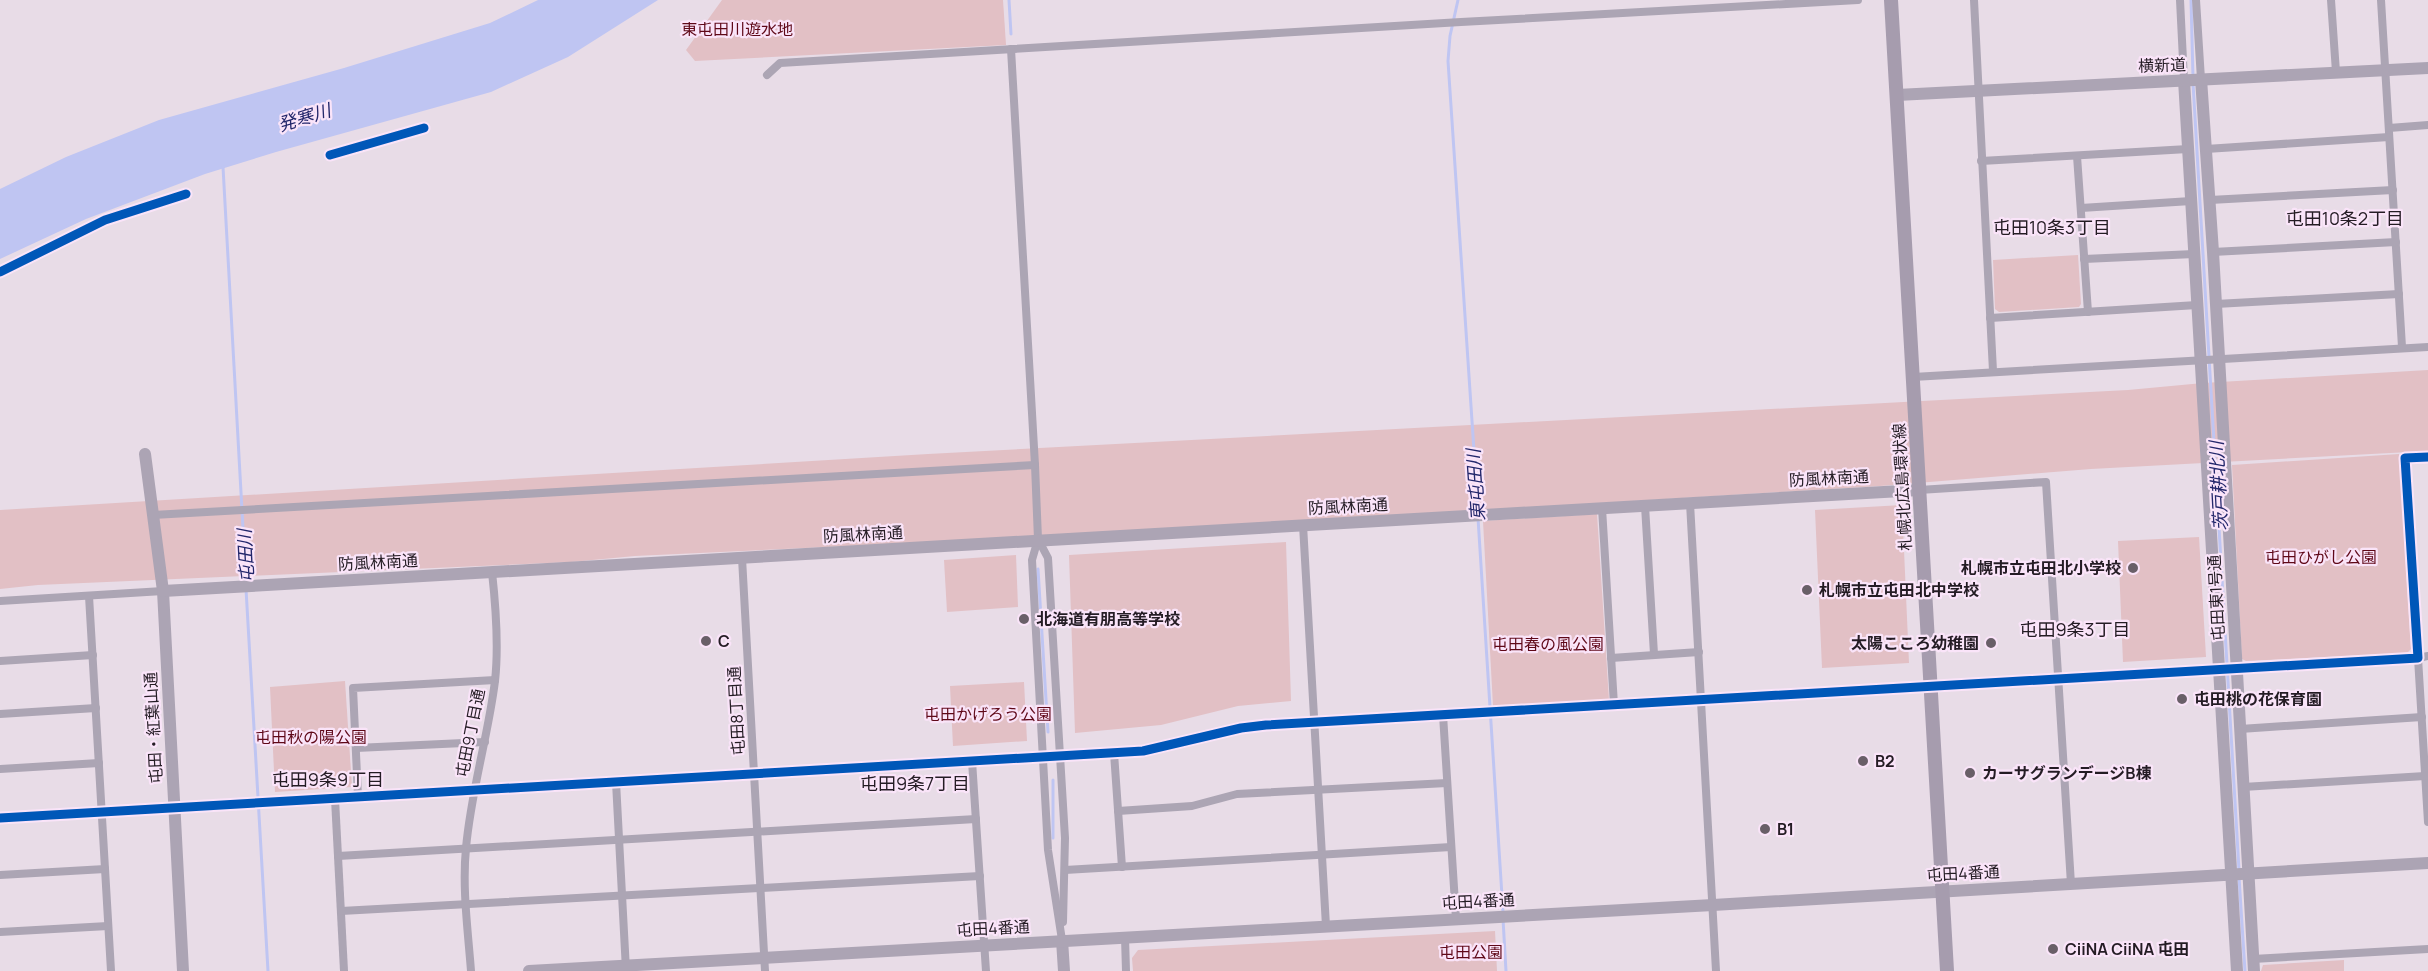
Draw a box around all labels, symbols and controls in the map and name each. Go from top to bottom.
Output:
park label: 東屯田川遊水地 [681,18,793,40]
street label: 横新道 [2138,53,2186,77]
water label: 発寒川 [275,97,335,136]
district label: 屯田10条2丁目 [2286,206,2404,230]
district label: 屯田10条3丁目 [1993,215,2111,239]
street label: 札幌北広島環状線 [1888,423,1916,551]
water label: 茨戸耕北川 [2204,438,2232,532]
water label: 東屯田川 [1460,446,1489,522]
street label: 防風林南通 [1788,465,1870,491]
street label: 防風林南通 [1307,493,1389,519]
street label: 防風林南通 [822,521,904,547]
water label: 屯田川 [231,526,258,584]
park label: 屯田ひがし公園 [2265,546,2377,568]
street label: 防風林南通 [337,549,419,575]
street label: 屯田東1号通 [2203,554,2229,642]
place label: 札幌市立屯田北小学校 [1961,557,2121,579]
marker: 札幌市立屯田北小学校 [2126,561,2140,575]
place label: 札幌市立屯田北中学校 [1819,579,1979,601]
marker: 札幌市立屯田北中学校 [1800,583,1814,597]
place label: 北海道有朋高等学校 [1036,608,1180,630]
marker: 北海道有朋高等学校 [1017,612,1031,626]
district label: 屯田9条3丁目 [2019,617,2131,641]
place label: C [718,630,730,652]
place label: 太陽こころ幼稚園 [1851,632,1979,654]
park label: 屯田春の風公園 [1492,633,1604,655]
marker: C [699,634,713,648]
marker: 太陽こころ幼稚園 [1984,636,1998,650]
street label: 屯田8丁目通 [723,666,749,756]
street label: 屯田・紅葉山通 [139,671,167,785]
street label: 屯田9丁目通 [451,687,489,779]
place label: 屯田桃の花保育園 [2194,688,2322,710]
marker: 屯田桃の花保育園 [2175,692,2189,706]
park label: 屯田かげろう公園 [924,703,1052,725]
park label: 屯田秋の陽公園 [255,726,367,748]
place label: B2 [1875,750,1895,772]
marker: B2 [1856,754,1870,768]
place label: カーサグランデージB棟 [1982,762,2151,784]
marker: カーサグランデージB棟 [1963,766,1977,780]
district label: 屯田9条9丁目 [272,767,384,791]
district label: 屯田9条7丁目 [860,771,970,795]
place label: B1 [1777,818,1794,840]
marker: B1 [1758,822,1772,836]
street label: 屯田4番通 [1926,860,2000,886]
street label: 屯田4番通 [1441,888,1515,914]
street label: 屯田4番通 [956,915,1030,941]
place label: CiiNA CiiNA 屯田 [2065,938,2189,960]
park label: 屯田公園 [1439,941,1503,963]
marker: CiiNA CiiNA 屯田 [2046,942,2060,956]

